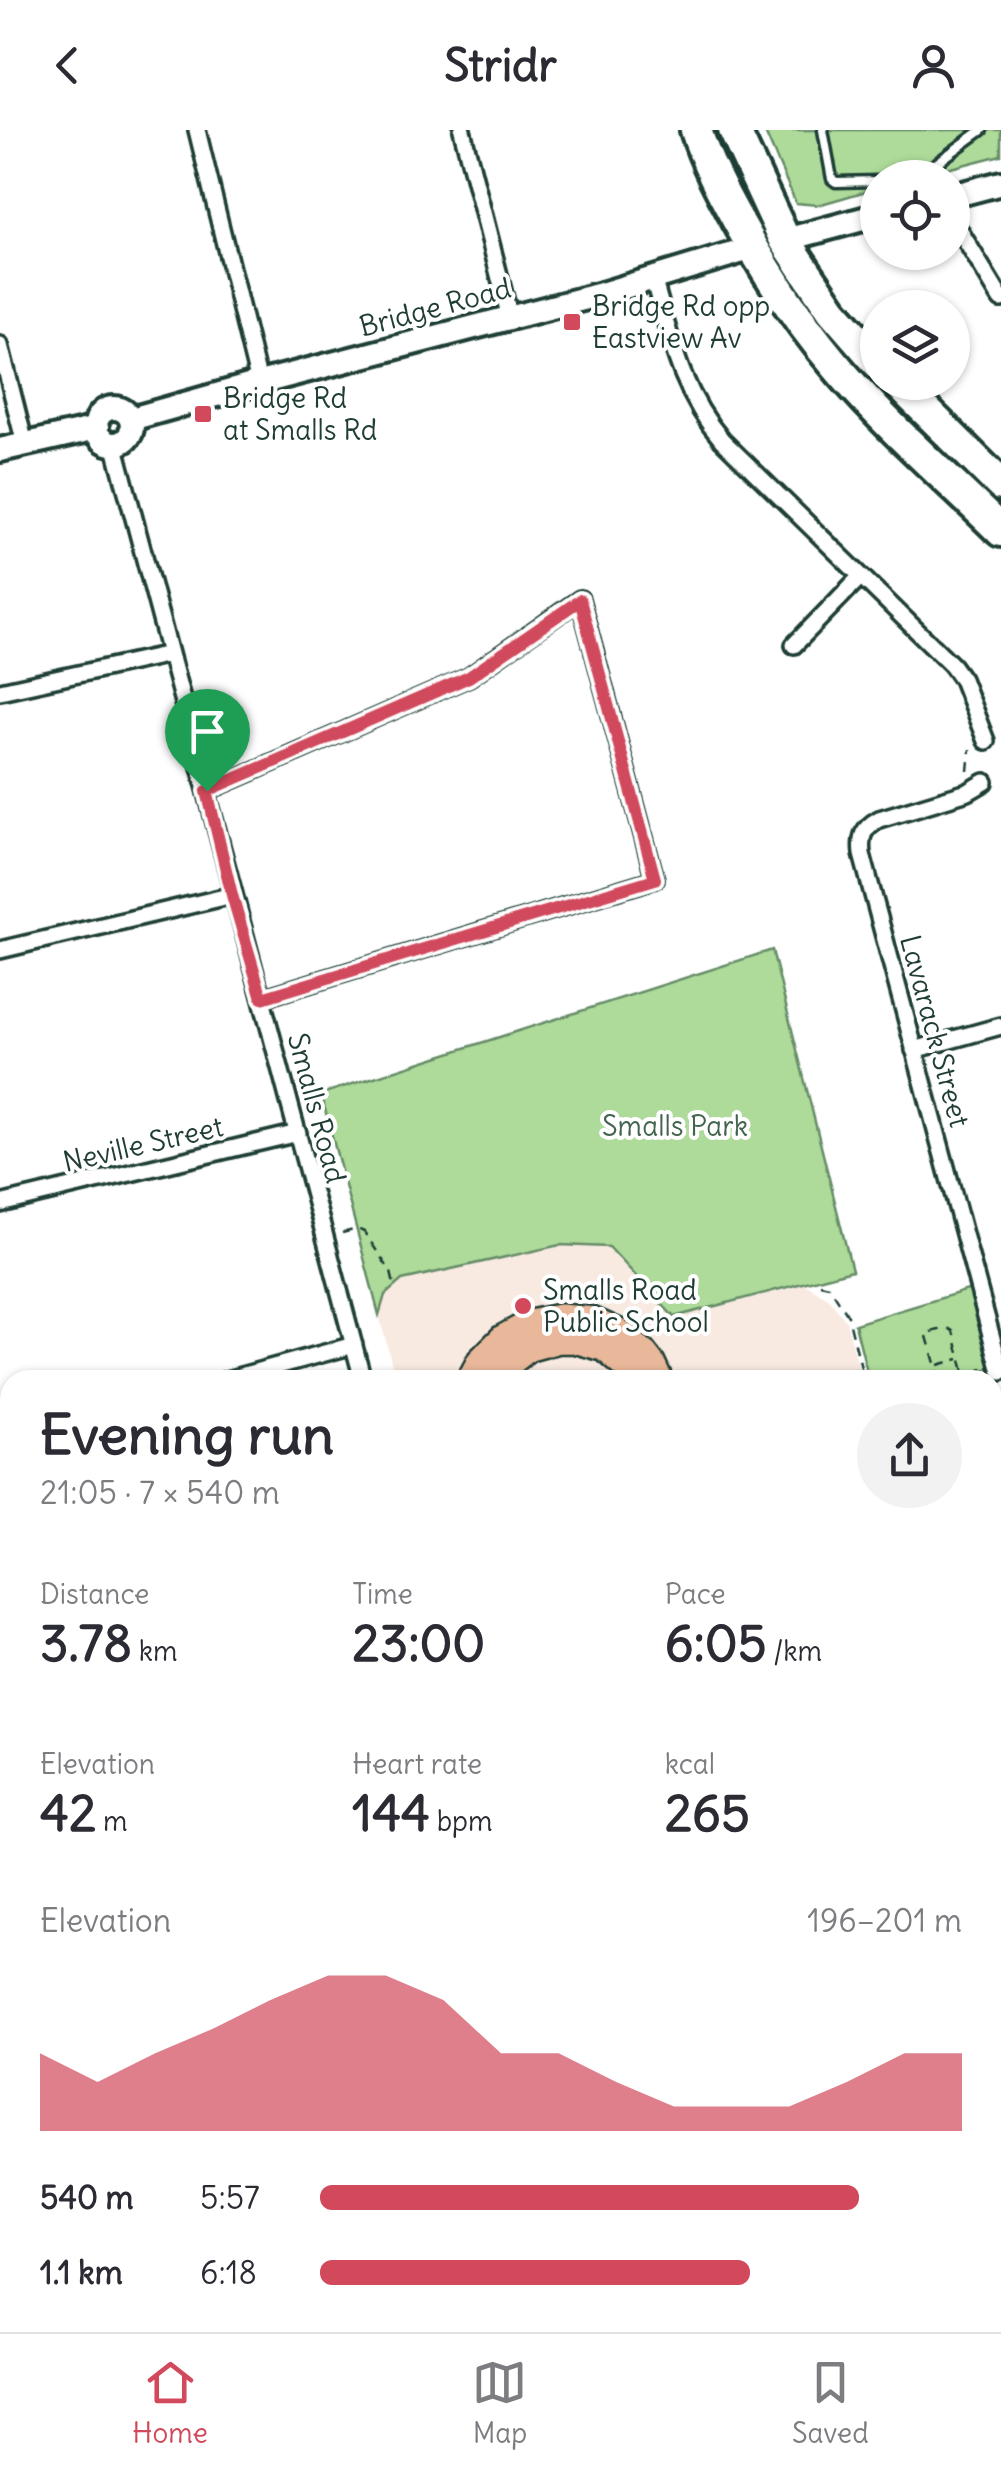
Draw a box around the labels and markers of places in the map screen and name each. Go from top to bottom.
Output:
place label: Bridge Rd opp Eastview Av [592,288,770,356]
marker: Bridge Rd opp Eastview Av [561,311,583,333]
place label: Bridge Rd at Smalls Rd [223,380,377,448]
marker: Bridge Rd at Smalls Rd [192,403,214,425]
pin [165,689,250,792]
place label: Smalls Road Public School [543,1272,709,1340]
marker: Smalls Road Public School [512,1295,534,1317]

